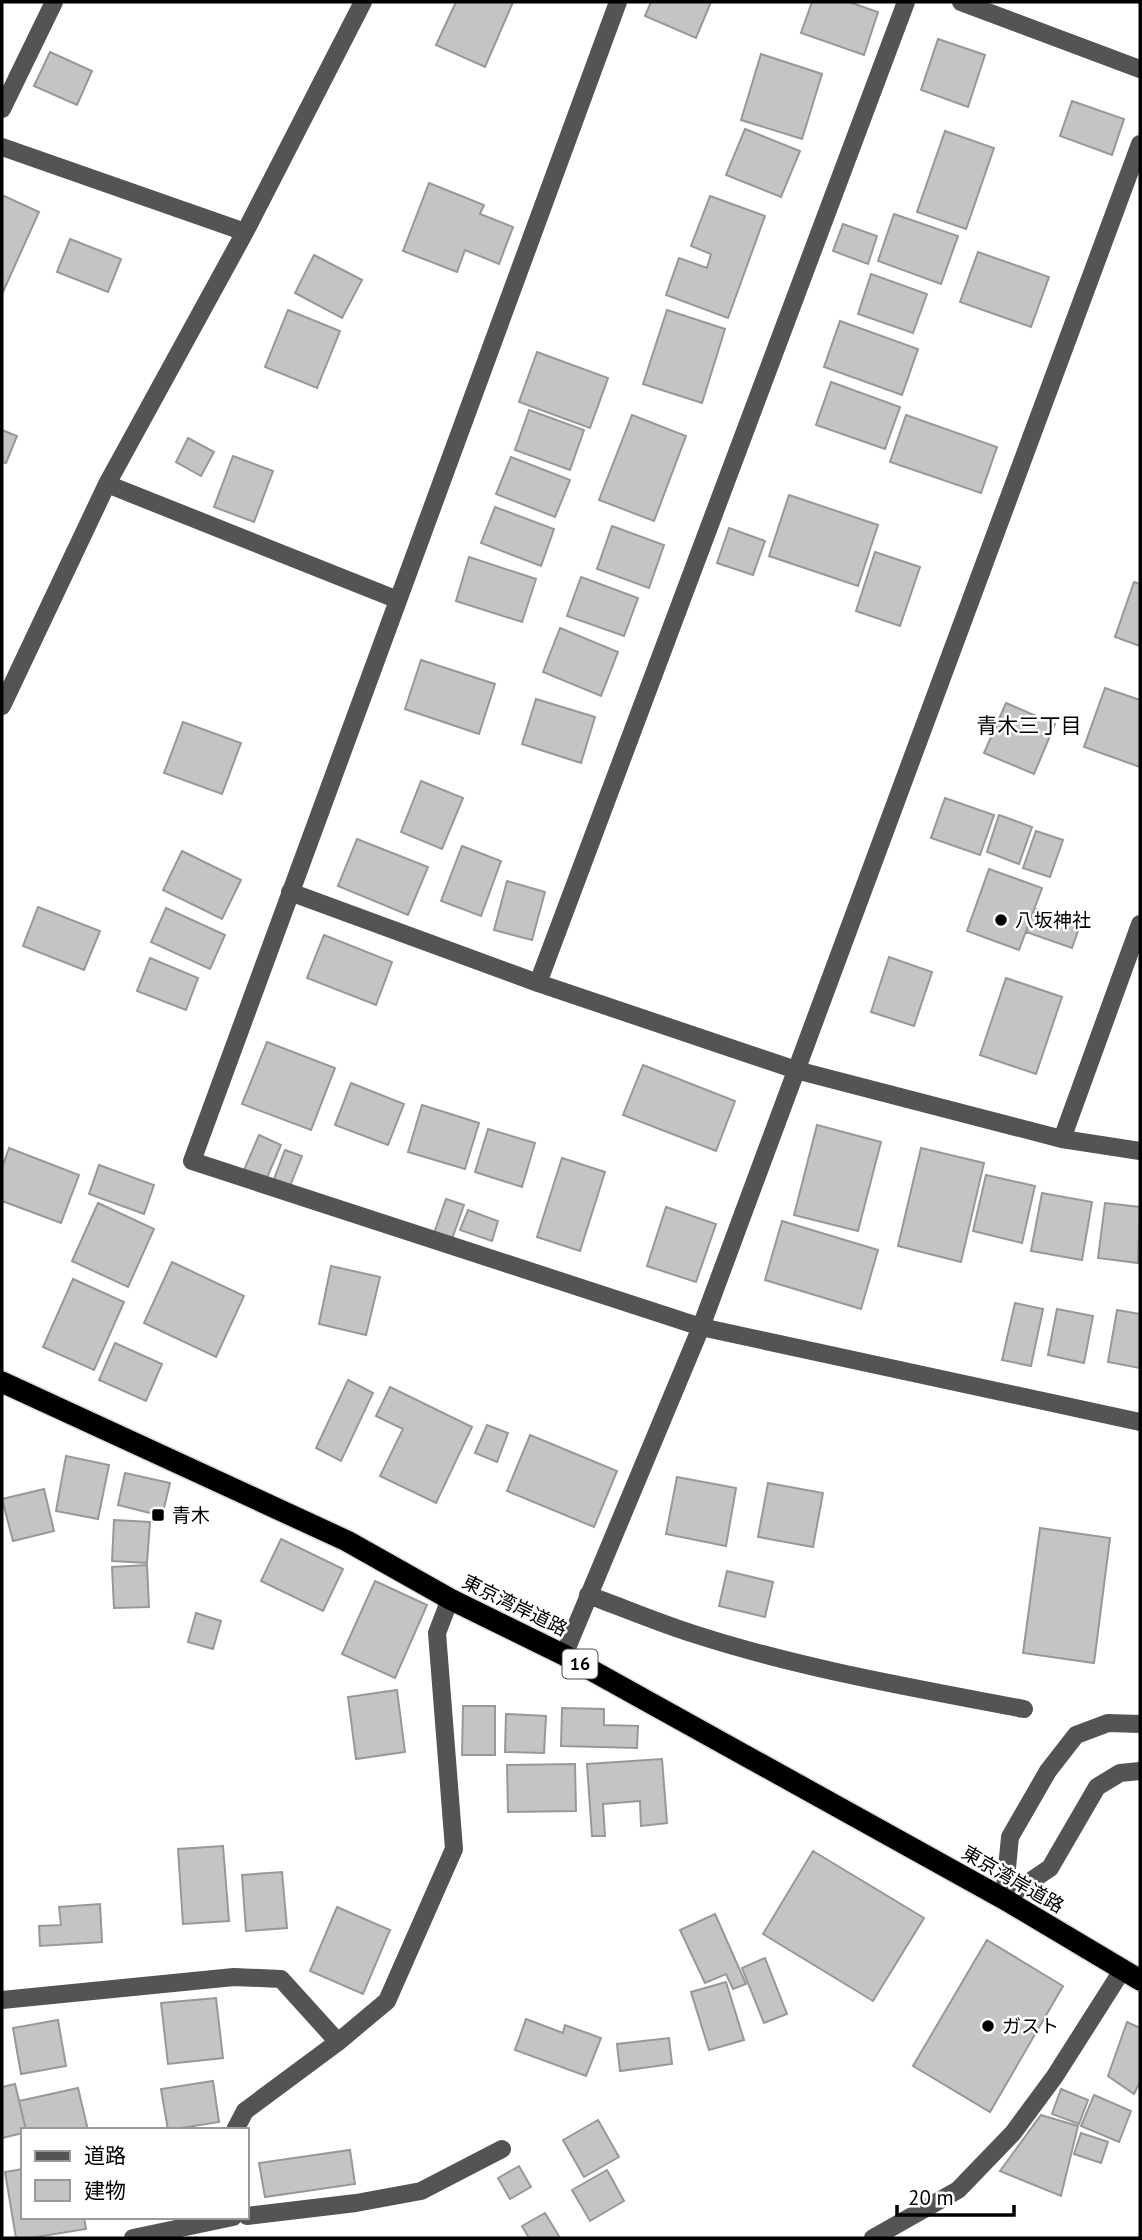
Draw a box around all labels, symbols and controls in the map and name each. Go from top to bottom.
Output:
district label: 青木三丁目 [977,712,1082,739]
place label: 八坂神社 [1015,908,1091,932]
marker: 八坂神社 [993,912,1009,928]
place label: 青木 [172,1503,210,1527]
marker: 青木 [150,1507,166,1523]
street label: 東京湾岸道路 [459,1569,571,1641]
road number: 16 [562,1650,598,1679]
street label: 東京湾岸道路 [958,1840,1068,1918]
place label: ガスト [1002,2014,1059,2038]
marker: ガスト [980,2018,996,2034]
legend [21,2128,248,2219]
text: 道路 [84,2142,126,2169]
scale bar [897,2174,1014,2218]
text: 建物 [84,2177,126,2204]
text: 20 m [908,2184,954,2211]

